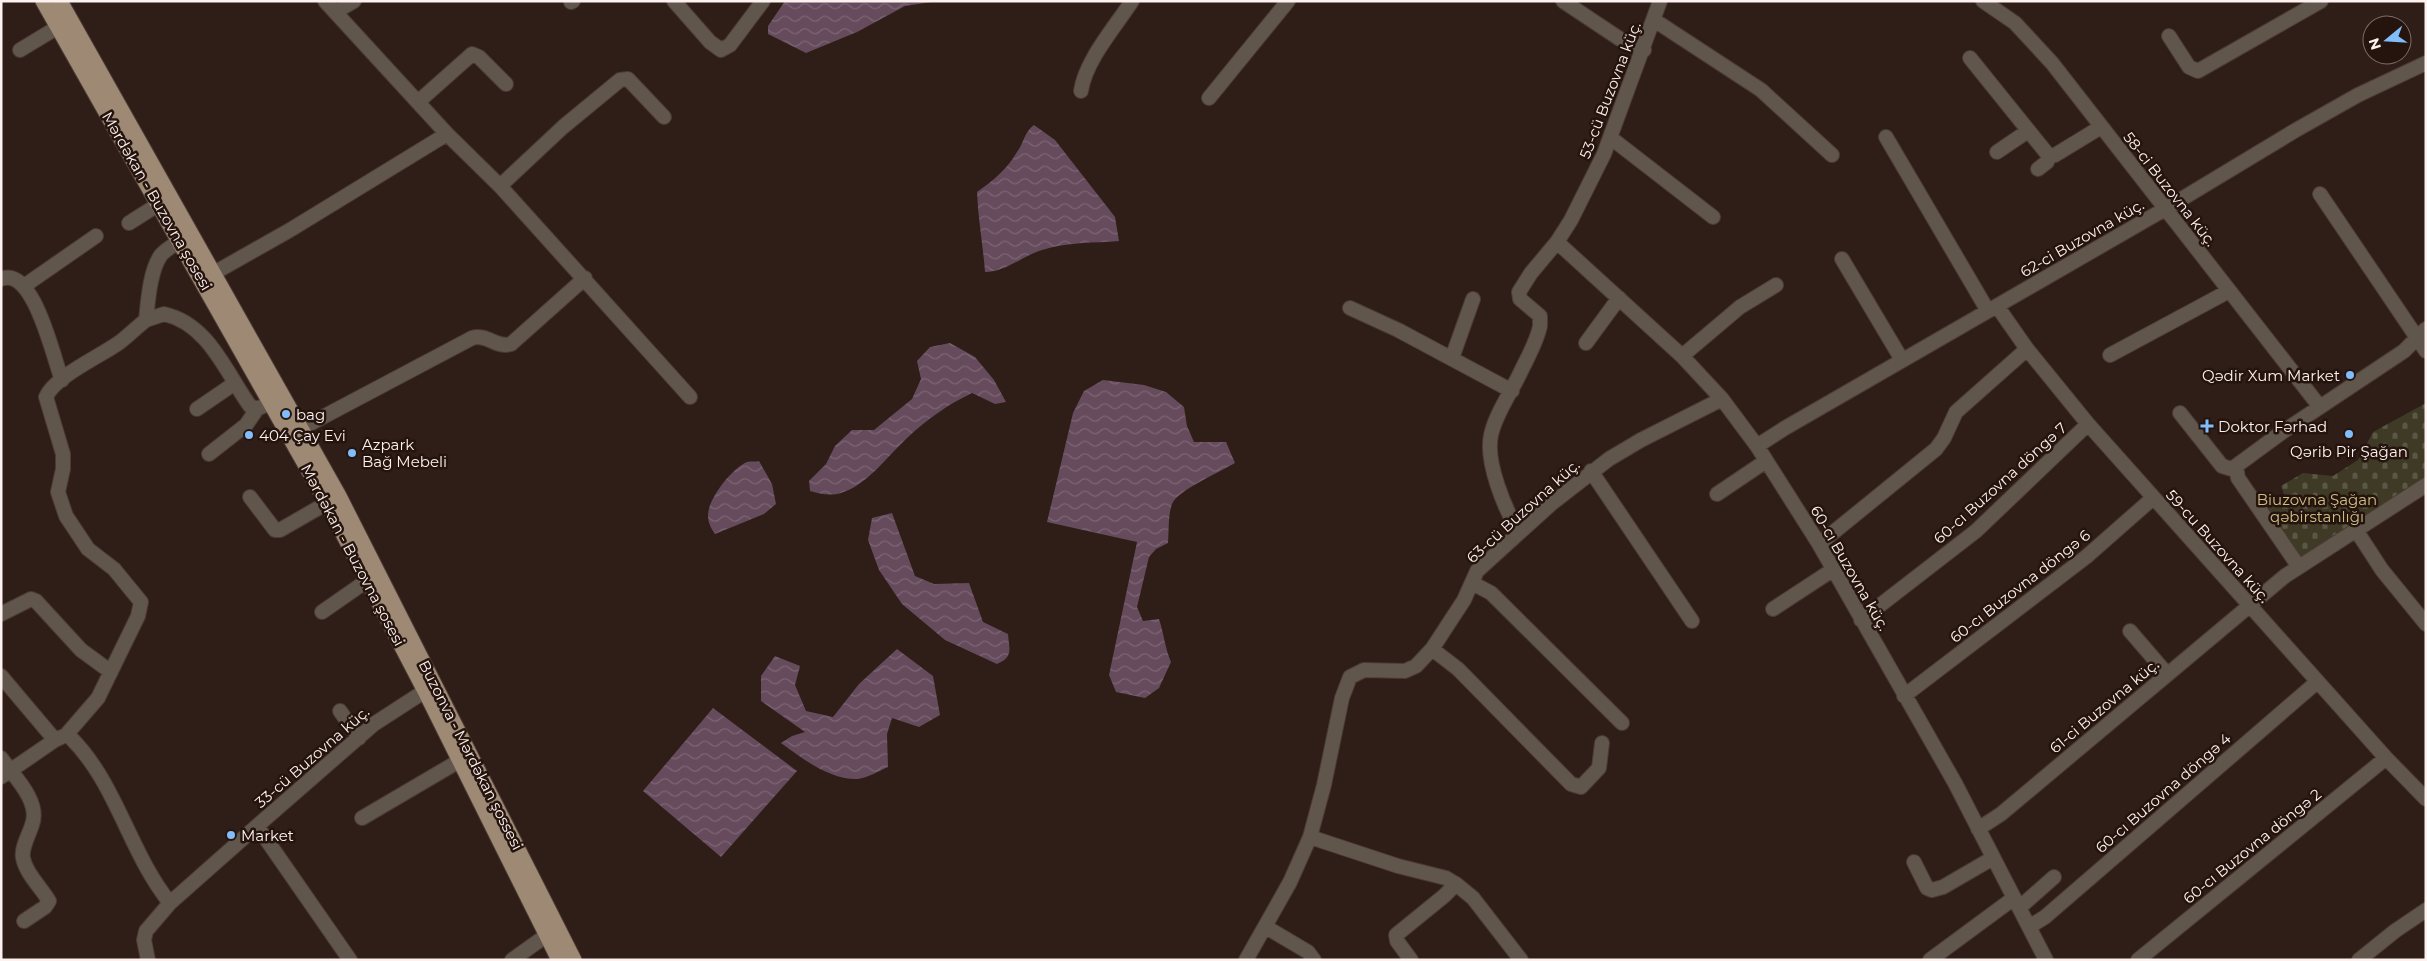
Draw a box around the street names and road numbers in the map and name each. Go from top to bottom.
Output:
street label: 53-cü Buzovna küç. [1575,19,1645,161]
street label: Mərdəkan - Buzovna şosesi [98,108,216,294]
street label: 58-ci Buzovna küç. [2119,128,2221,250]
street label: 62-ci Buzovna küç. [2017,195,2147,281]
street label: 60-cı Buzovna döngə 7 [1930,418,2071,548]
street label: 63-cü Buzovna küç. [1462,455,1584,567]
street label: Mərdəkan - Buzovna şosesi [297,461,409,649]
street label: 59-cu Buzovna küç. [2162,485,2274,607]
street label: 60-cı Buzovna küç. [1806,502,1894,634]
street label: 60-cı Buzovna döngə 6 [1946,525,2094,647]
street label: 61-ci Buzovna küç. [2046,655,2162,757]
street label: Buzonva - Mərdəkan şossesi [415,657,527,853]
street label: 33-cü Buzovna küç. [251,702,373,812]
street label: 60-cı Buzovna döngə 4 [2091,729,2235,857]
street label: 60-cı Buzovna döngə 2 [2179,784,2325,908]

